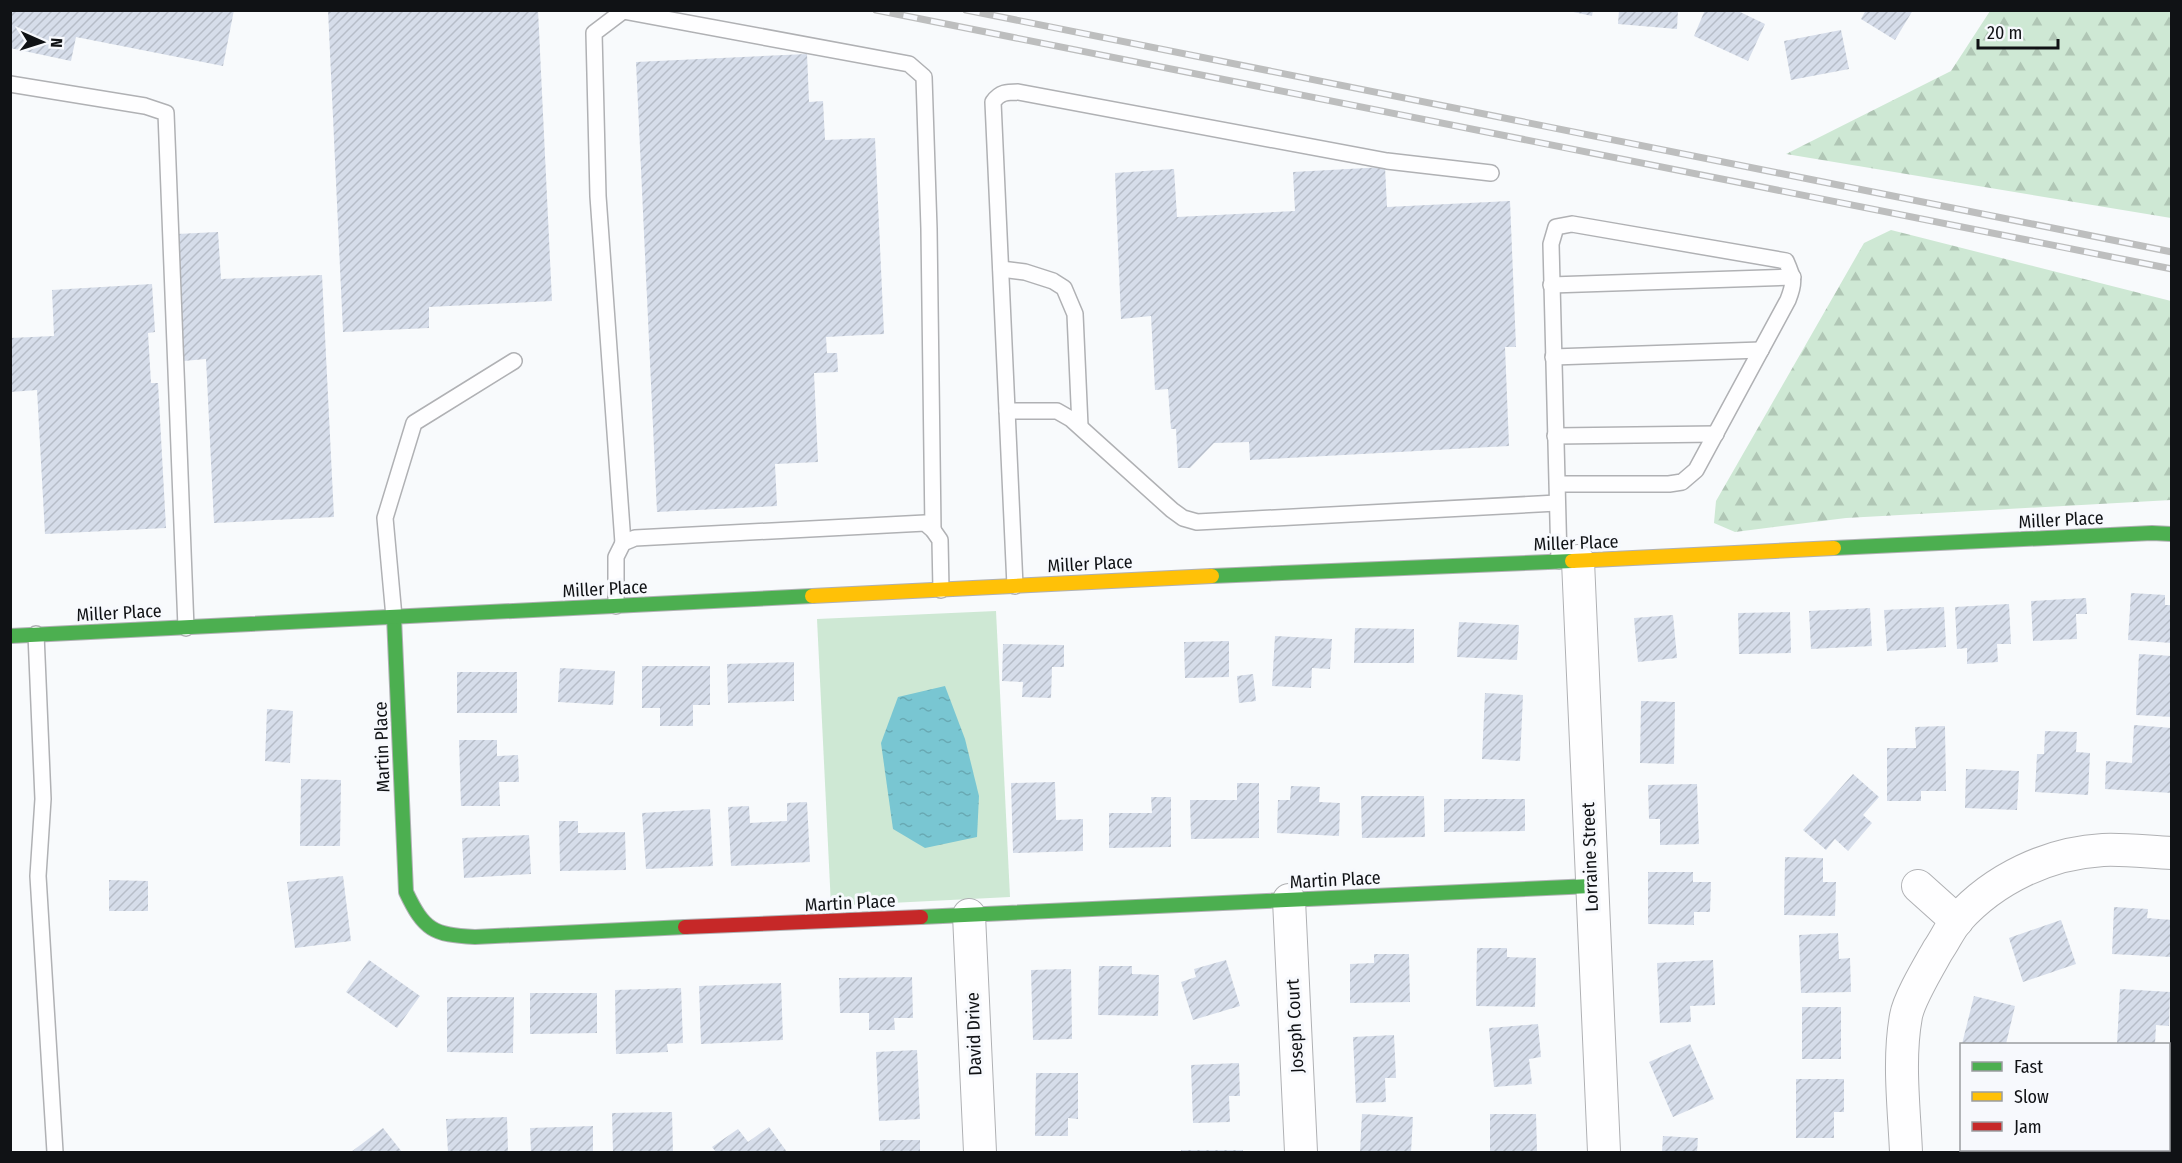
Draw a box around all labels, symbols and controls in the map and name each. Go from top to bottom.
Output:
north arrow [12,12,72,72]
scale bar [1978,12,2058,50]
text: 20 m [1987,22,2022,44]
text: N [47,37,66,48]
street label: Miller Place [2018,507,2104,533]
street label: Miller Place [1533,531,1619,555]
street label: Miller Place [1047,551,1133,577]
street label: Miller Place [562,576,648,602]
street label: Miller Place [76,600,162,626]
street label: Martin Place [369,701,395,793]
street label: Lorraine Street [1577,802,1603,912]
street label: Martin Place [1289,867,1381,893]
street label: Martin Place [804,890,896,916]
street label: Joseph Court [1282,978,1308,1074]
street label: David Drive [962,992,986,1076]
legend [1960,1043,2170,1151]
text: Fast [2014,1056,2043,1078]
text: Slow [2014,1086,2049,1108]
text: Jam [2014,1116,2042,1138]

